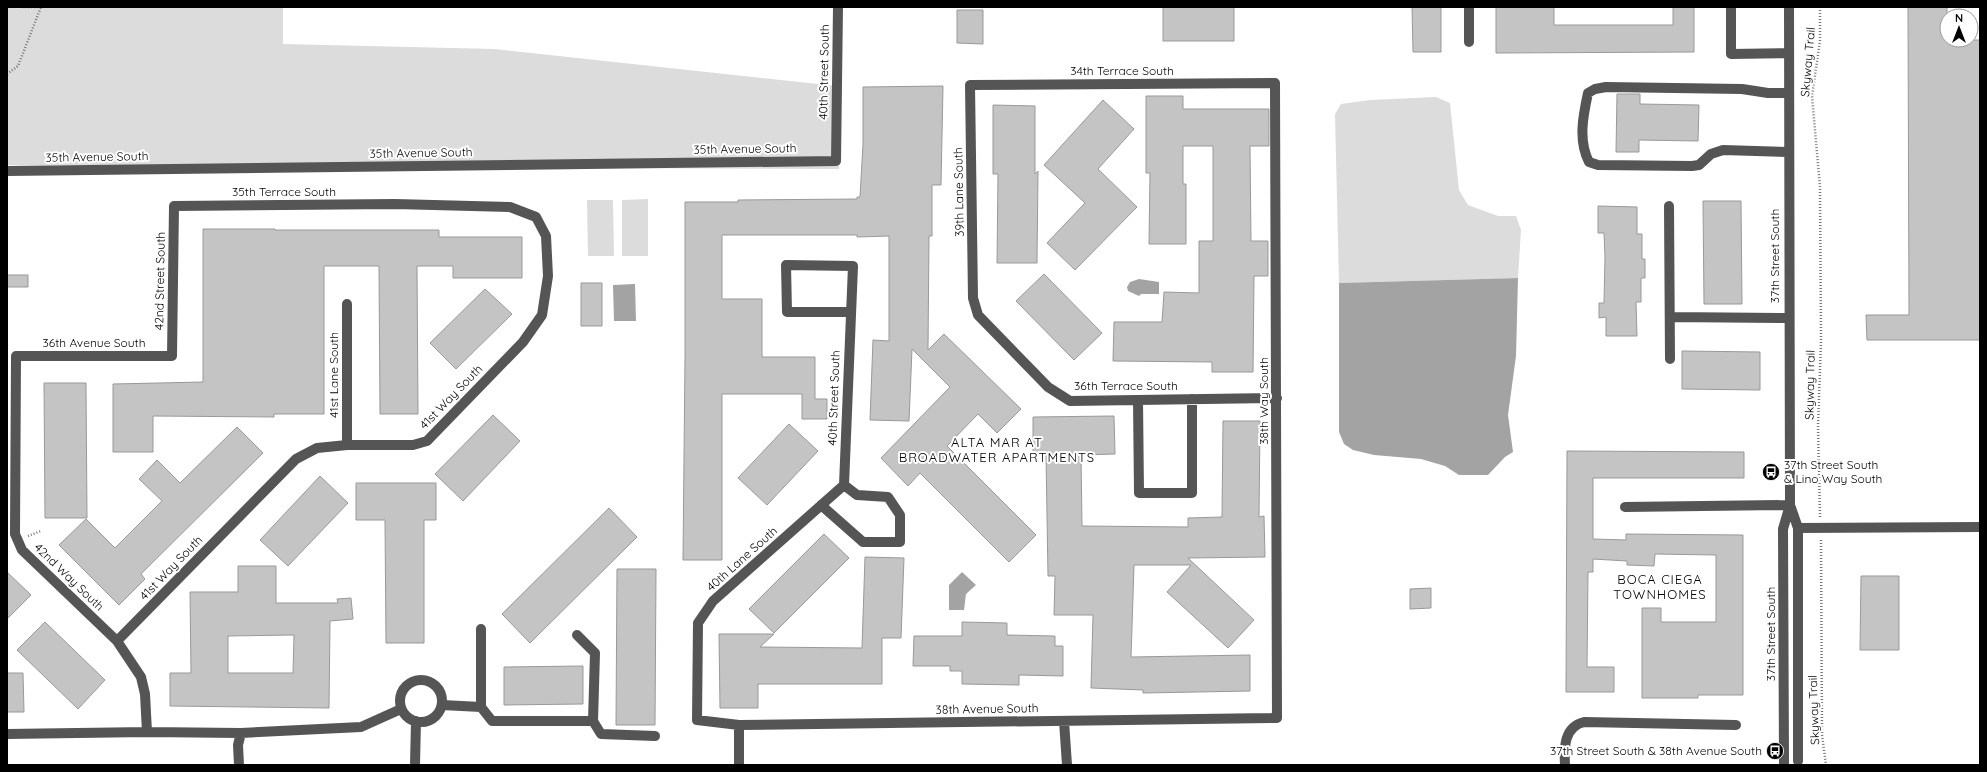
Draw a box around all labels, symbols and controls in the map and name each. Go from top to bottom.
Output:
north arrow [1939,8,1979,48]
text: N [1955,11,1963,25]
street label: 40th Street South [815,24,832,120]
street label: Skyway Trail [1797,26,1818,97]
street label: 34th Terrace South [1070,63,1174,78]
street label: 35th Avenue South [693,140,797,157]
street label: 35th Avenue South [369,144,473,161]
street label: 39th Lane South [950,147,967,237]
street label: 35th Avenue South [45,148,149,165]
street label: 35th Terrace South [232,184,336,199]
street label: 37th Street South [1767,209,1782,303]
street label: 42nd Street South [151,232,168,330]
street label: 41st Lane South [326,332,341,418]
street label: 36th Avenue South [43,335,145,350]
street label: 40th Street South [824,350,843,446]
street label: Skyway Trail [1801,350,1818,420]
street label: 38th Way South [1256,357,1271,445]
street label: 41st Way South [416,361,485,432]
street label: 36th Terrace South [1074,378,1178,393]
district label: ALTA MAR AT BROADWATER APARTMENTS [899,434,1095,465]
place label: 37th Street South & Lino Way South [1784,457,1882,486]
bus stop icon: 37th Street South & Lino Way South [1761,462,1781,482]
street label: 40th Lane South [703,523,780,594]
street label: 41st Way South [136,532,205,603]
street label: 42nd Way South [31,540,107,614]
district label: BOCA CIEGA TOWNHOMES [1613,571,1707,602]
street label: 37th Street South [1763,587,1778,681]
street label: Skyway Trail [1805,675,1822,745]
street label: 38th Avenue South [935,700,1039,717]
bus stop icon: 37th Street South & 38th Avenue South [1765,741,1785,761]
place label: 37th Street South & 38th Avenue South [1550,743,1762,758]

